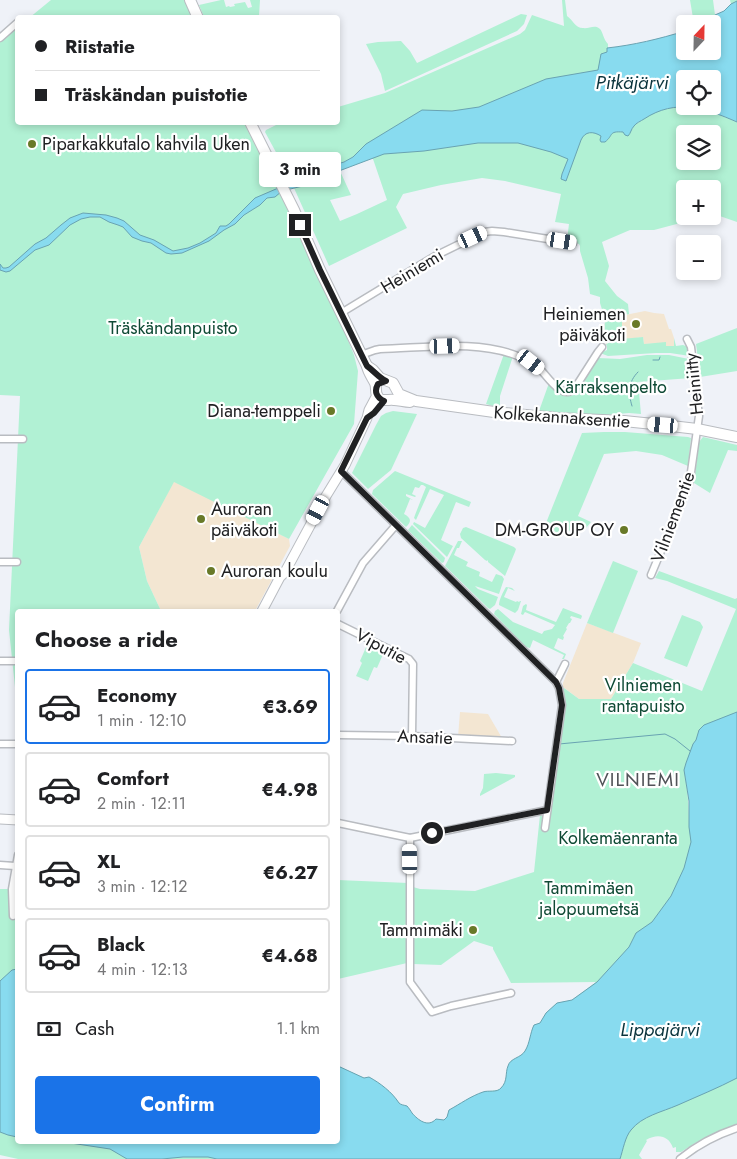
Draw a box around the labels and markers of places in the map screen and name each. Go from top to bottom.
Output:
place label: Piparkakkutalo kahvila Uken [42,131,250,157]
marker: Piparkakkutalo kahvila Uken [26,138,38,150]
place label: Heiniemen päiväkoti [543,301,626,348]
marker: Heiniemen päiväkoti [630,318,642,330]
place label: Diana-temppeli [207,398,321,424]
marker: Diana-temppeli [325,405,337,417]
place label: Auroran päiväkoti [211,496,278,543]
marker: Auroran päiväkoti [195,513,207,525]
place label: DM-GROUP OY [495,517,615,543]
marker: DM-GROUP OY [618,524,630,536]
place label: Auroran koulu [221,558,328,584]
marker: Auroran koulu [205,565,217,577]
place label: Tammimäki [380,917,463,943]
marker: Tammimäki [467,924,479,936]

